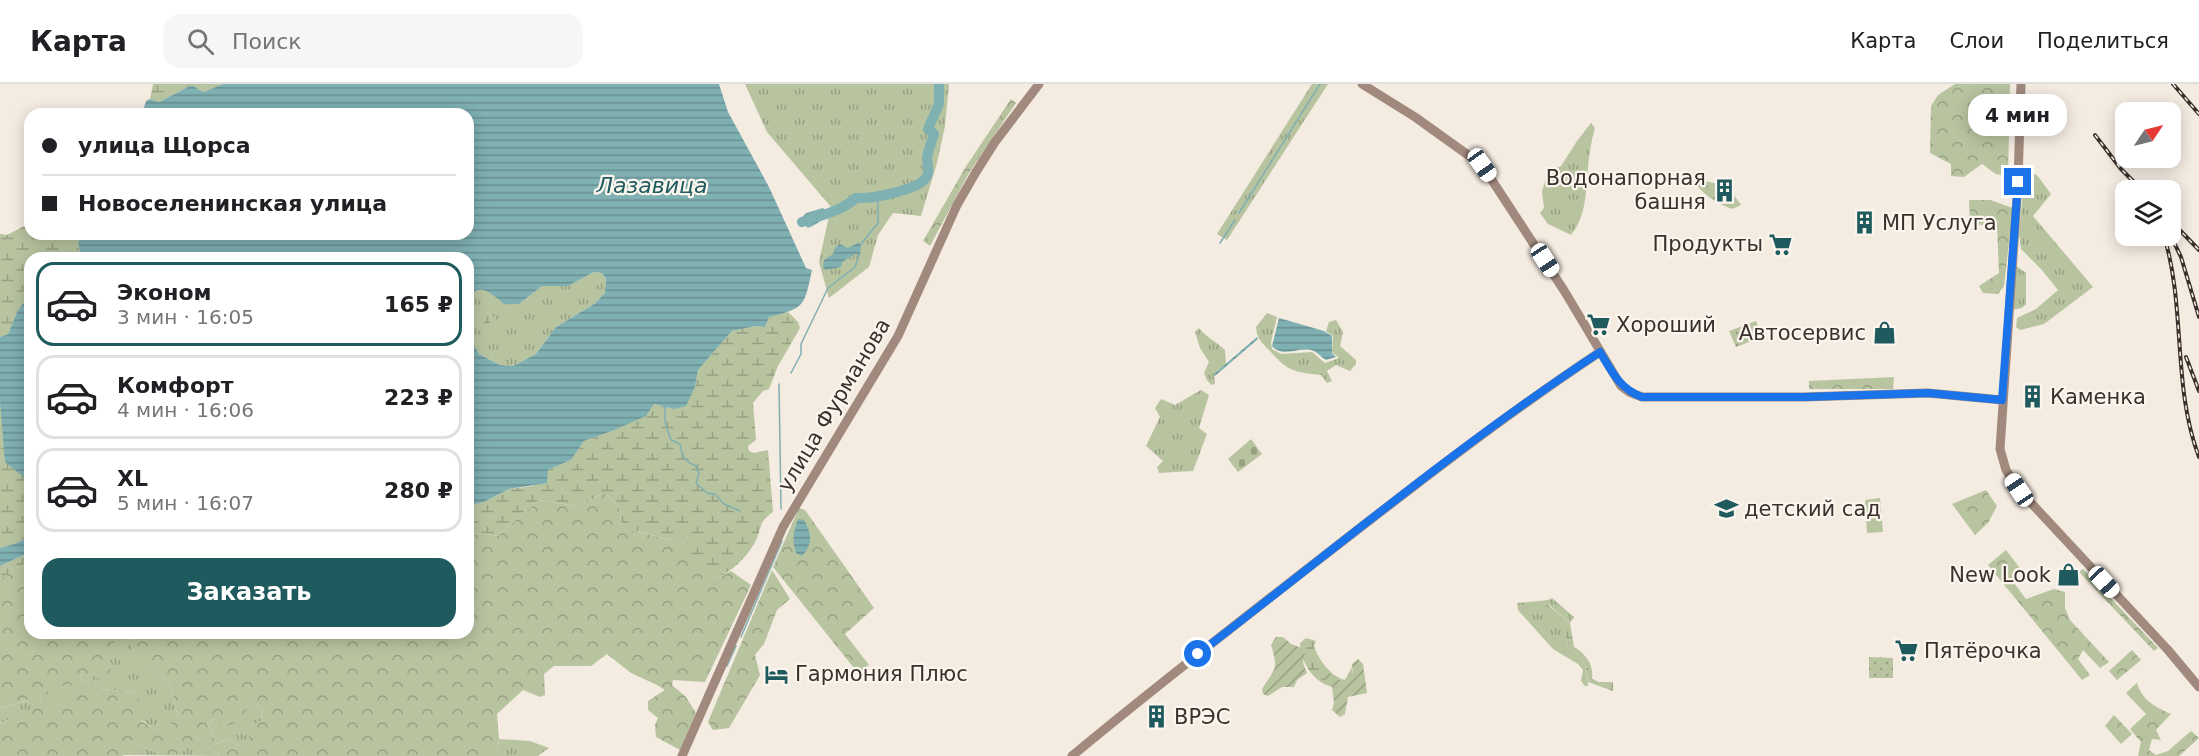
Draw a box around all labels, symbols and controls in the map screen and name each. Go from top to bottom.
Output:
search box [163,14,583,68]
text: Карта [30,25,127,58]
icon: search [184,25,217,58]
text: Поиск [232,29,302,54]
text: Карта [1850,29,1916,53]
text: Слои [1949,29,2004,53]
text: Поделиться [2037,29,2169,53]
callout: 4 мин [1968,95,2068,137]
north arrow [2115,102,2181,168]
map controls [2115,102,2181,246]
text: 4 мин [1985,103,2050,127]
text: улица Щорса [78,133,251,158]
car [1464,145,1500,185]
place label: Водонапорная башня [1546,166,1706,214]
route end [2004,168,2031,195]
water label: Лазавица [596,173,707,198]
building icon: Водонапорная башня [1711,177,1737,203]
button: layers [2115,180,2181,246]
text: Новоселенинская улица [78,191,387,216]
building icon: МП Услуга [1851,210,1877,236]
place label: МП Услуга [1882,211,1997,235]
supermarket icon: Продукты [1768,231,1794,257]
place label: Продукты [1653,232,1763,256]
car [1528,240,1562,280]
icon: car [45,277,99,331]
text: Эконом [117,280,212,305]
text: 165 ₽ [384,292,453,317]
text: 3 мин · 16:05 [117,305,254,329]
supermarket icon: Хороший [1585,312,1611,338]
place label: Хороший [1616,313,1716,337]
street label: улица Фурманова [773,314,895,496]
shop icon: Автосервис [1871,320,1897,346]
place label: Автосервис [1739,321,1866,345]
icon: car [45,370,99,424]
text: Комфорт [117,373,234,398]
building icon: Каменка [2019,384,2045,410]
text: 223 ₽ [384,385,453,410]
place label: Каменка [2050,385,2146,409]
text: 4 мин · 16:06 [117,398,254,422]
icon: car [45,463,99,517]
text: XL [117,466,148,491]
car [2001,470,2037,510]
text: 280 ₽ [384,478,453,503]
text: 5 мин · 16:07 [117,491,254,515]
school or university icon: детский сад [1713,496,1739,522]
place label: детский сад [1744,497,1881,521]
button: Заказать [42,558,456,627]
shop icon: New Look [2056,562,2082,588]
place label: New Look [1949,563,2052,587]
car [2085,563,2123,601]
supermarket icon: Пятёрочка [1893,638,1919,664]
place label: Пятёрочка [1924,639,2042,663]
route start [1184,640,1211,667]
hotel icon: Гармония Плюс [764,661,790,687]
place label: Гармония Плюс [795,662,968,686]
building icon: ВРЭС [1143,704,1169,730]
place label: ВРЭС [1174,705,1230,729]

